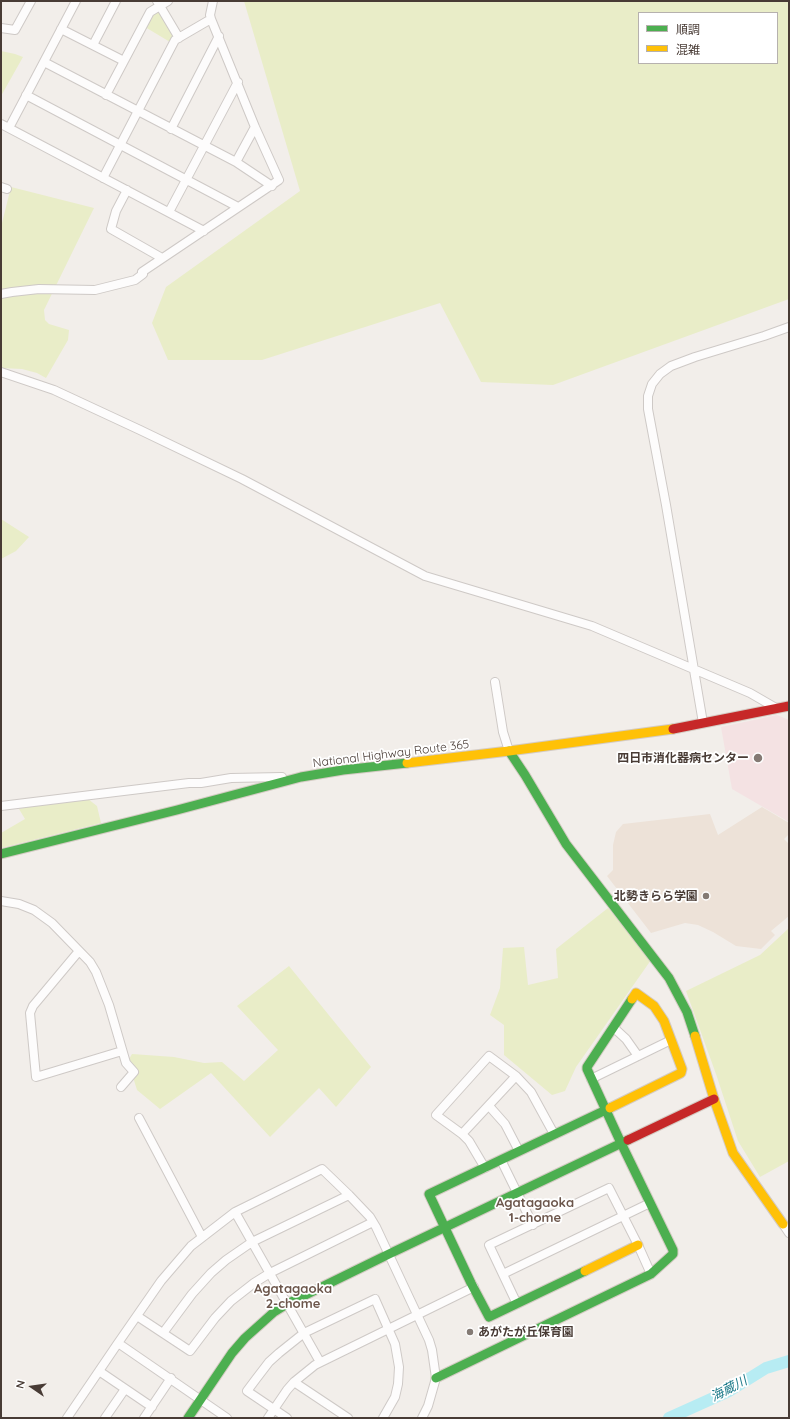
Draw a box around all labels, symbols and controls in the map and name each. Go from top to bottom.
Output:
legend [638,12,778,64]
text: 順調 [676,22,700,37]
text: 混雑 [676,42,700,57]
street label: National Highway Route 365 [312,737,470,771]
place label: 四日市消化器病センター [617,751,749,765]
marker: 四日市消化器病センター [752,752,764,764]
place label: 北勢きらら学園 [614,889,698,903]
marker: 北勢きらら学園 [701,891,711,901]
district label: Agatagaoka 1-chome [496,1195,574,1226]
district label: Agatagaoka 2-chome [254,1281,332,1312]
place label: あがたが丘保育園 [478,1325,574,1339]
marker: あがたが丘保育園 [465,1327,475,1337]
north arrow [12,1367,52,1407]
water label: 海蔵川 [708,1373,750,1405]
text: N [13,1379,28,1390]

